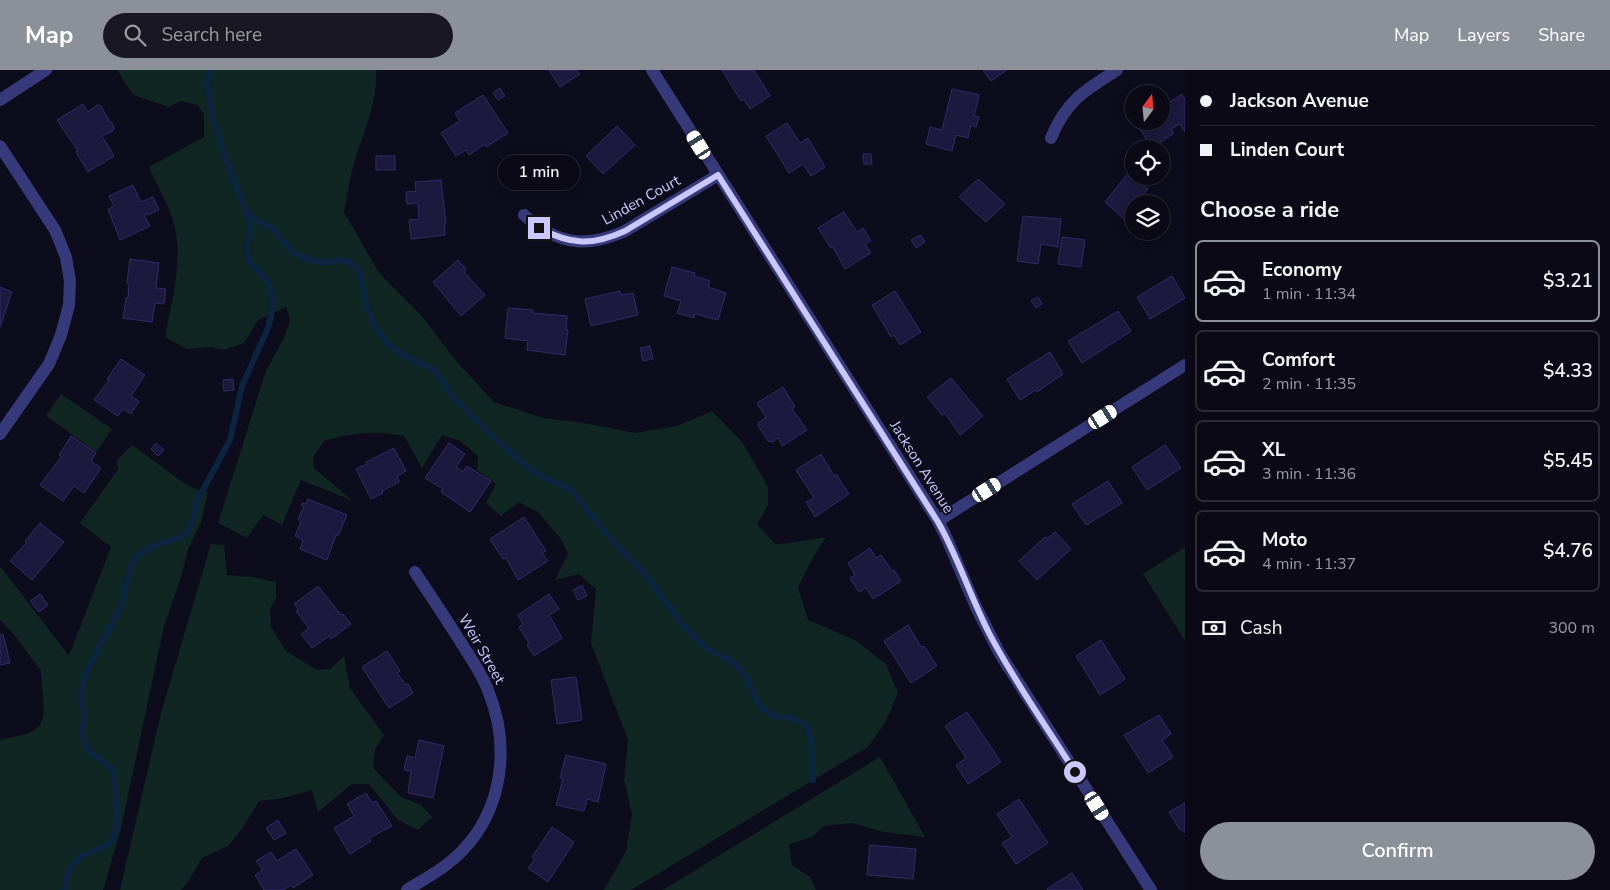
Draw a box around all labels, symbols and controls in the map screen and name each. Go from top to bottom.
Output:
search box [103,13,453,58]
text: Map [25,19,73,51]
icon: search [121,21,149,49]
text: Search here [161,22,262,48]
text: Map [1394,23,1429,47]
text: Layers [1457,23,1510,47]
text: Share [1538,23,1585,47]
north arrow [1125,85,1170,130]
map controls [1125,85,1170,240]
text: Jackson Avenue [1230,88,1369,114]
car [684,128,713,162]
text: Linden Court [1230,137,1344,163]
button: locate [1125,140,1170,185]
callout: 1 min [498,156,580,190]
text: 1 min [519,161,559,183]
street label: Linden Court [598,170,684,230]
button: layers [1125,195,1170,240]
text: Choose a ride [1200,195,1339,225]
route end [528,217,550,239]
text: Economy [1262,257,1342,283]
icon: car [1202,259,1247,304]
text: $3.21 [1543,268,1593,294]
text: 1 min · 11:34 [1262,283,1356,305]
text: Comfort [1262,347,1335,373]
icon: car [1202,349,1247,394]
text: $4.33 [1543,358,1593,384]
text: 2 min · 11:35 [1262,373,1356,395]
car [1086,403,1119,431]
street label: Jackson Avenue [885,416,959,517]
text: XL [1262,437,1285,463]
icon: car [1202,439,1247,484]
text: $5.45 [1543,448,1593,474]
text: 3 min · 11:36 [1262,463,1356,485]
car [970,476,1003,504]
text: Moto [1262,527,1308,553]
icon: car [1202,529,1247,574]
text: $4.76 [1543,538,1593,564]
text: 4 min · 11:37 [1262,553,1356,575]
street label: Weir Street [454,611,510,688]
icon: cash [1200,614,1228,642]
text: Cash [1240,615,1282,641]
text: 300 m [1548,617,1595,639]
route start [1064,761,1086,783]
car [1082,789,1111,823]
button: Confirm [1200,822,1595,880]

